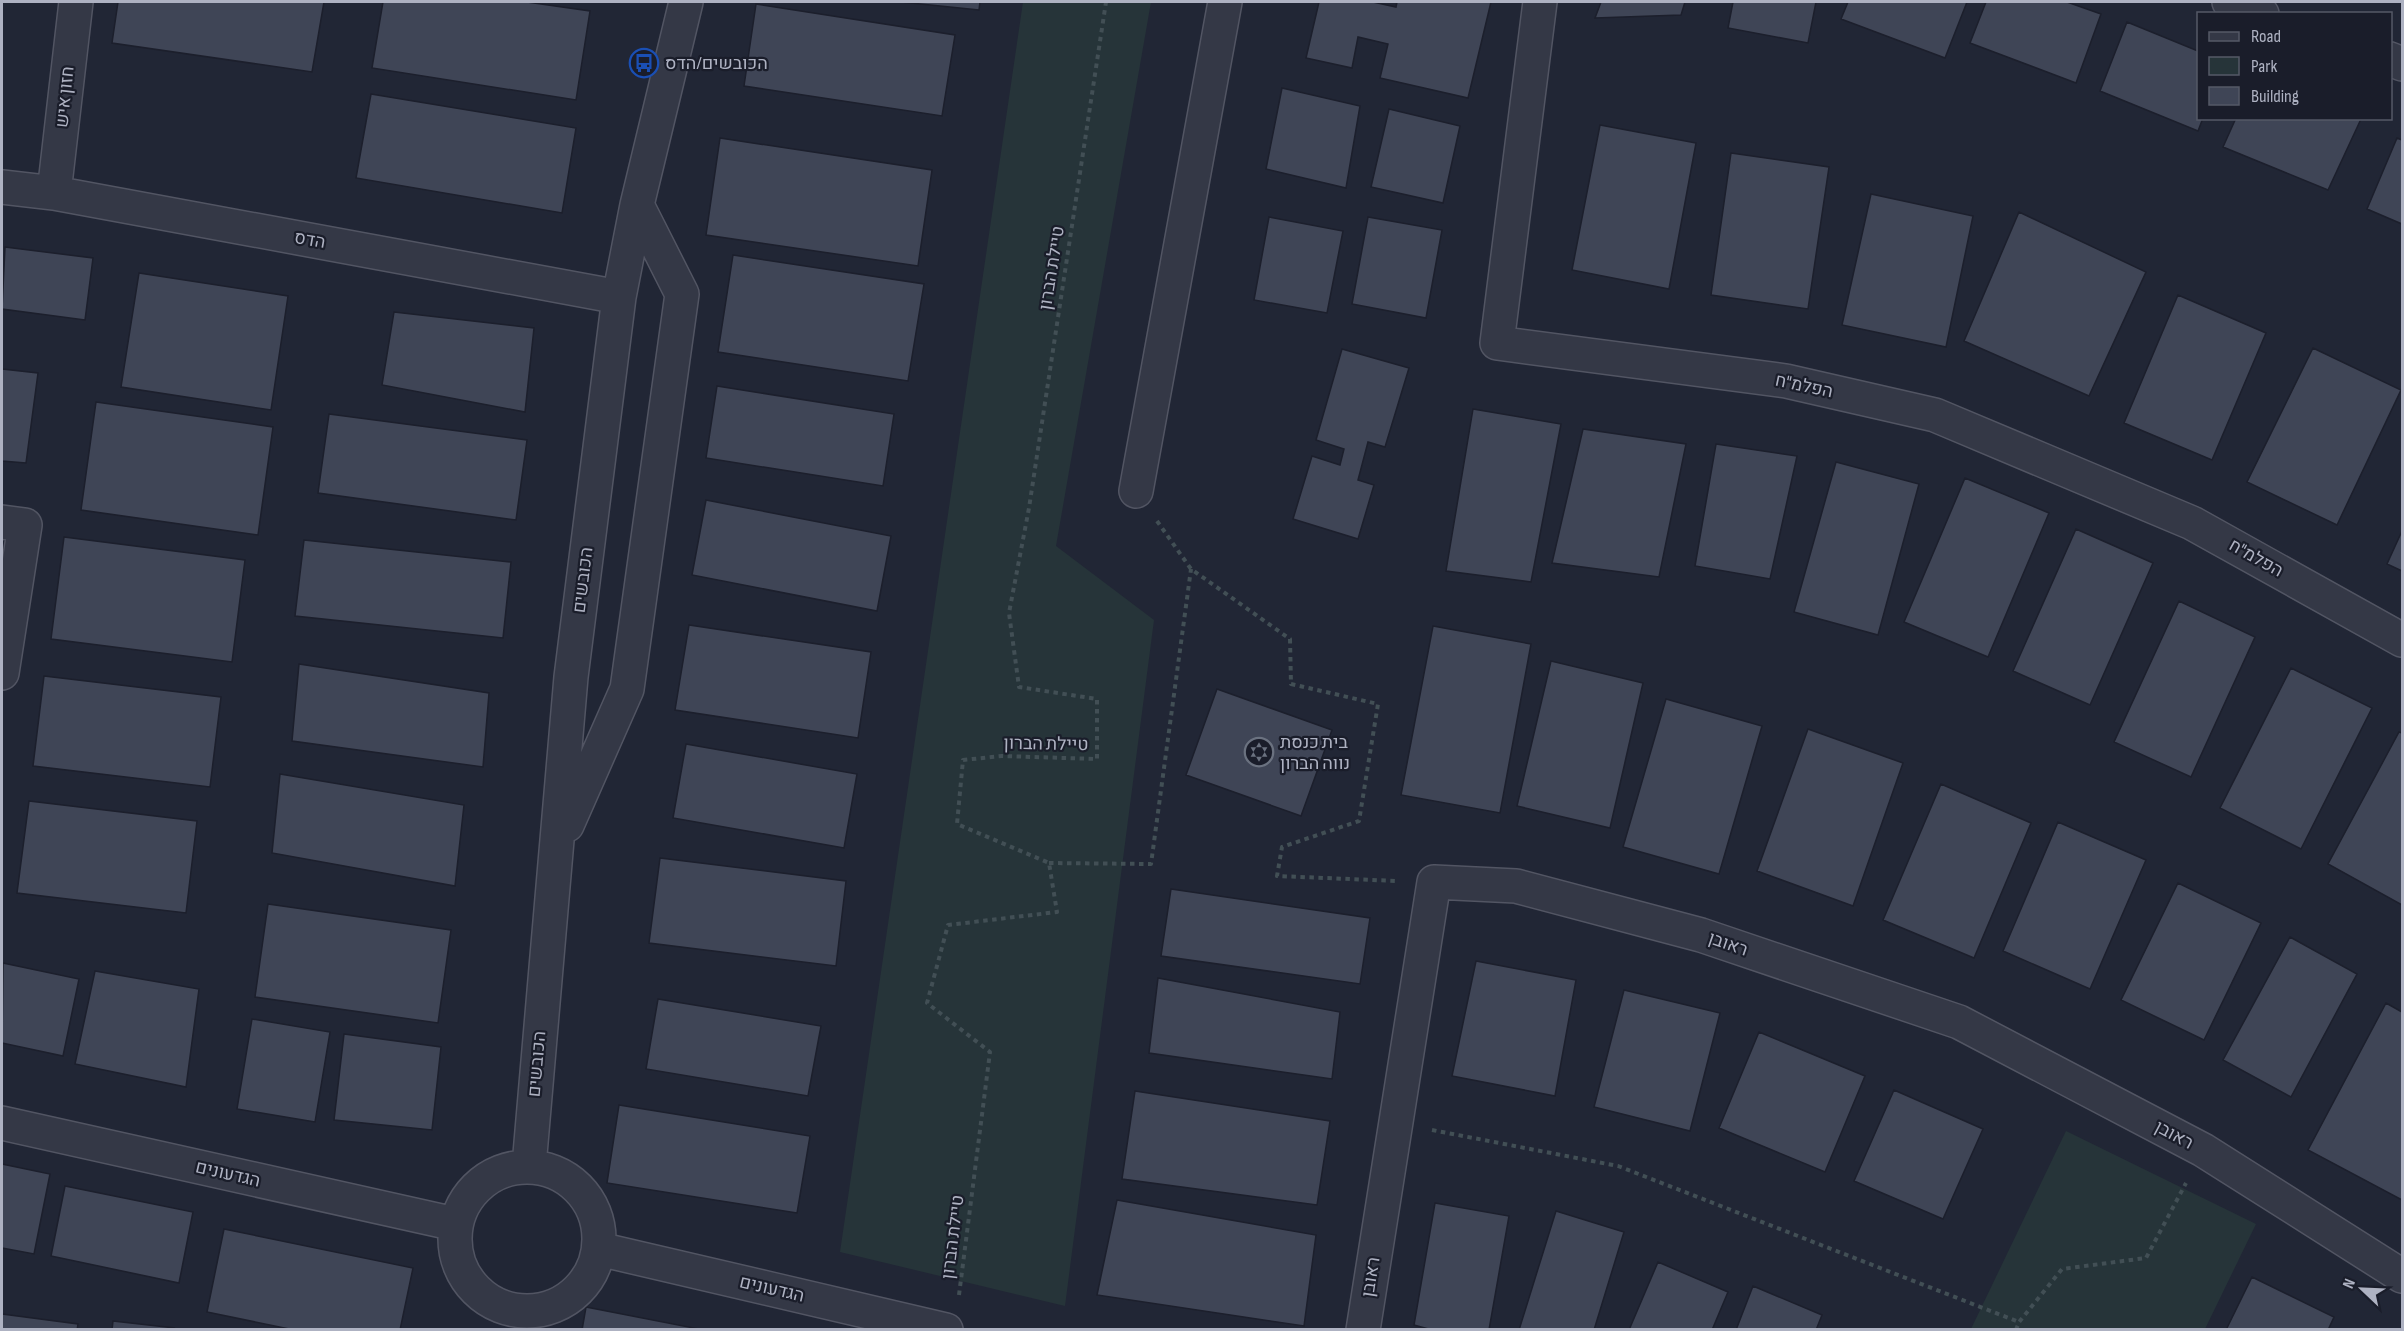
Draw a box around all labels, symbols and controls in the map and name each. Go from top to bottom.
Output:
legend [2197,12,2392,120]
text: Road [2251,26,2281,47]
bus stop icon: הכובשים/הדס [628,47,660,79]
place label: הכובשים/הדס [665,53,768,74]
text: Park [2251,56,2277,77]
street label: חזון איש [51,65,79,129]
text: Building [2251,86,2299,107]
street label: טיילת הברון [1035,225,1069,311]
street label: הדס [293,227,327,253]
street label: הפלמ"ח [1773,370,1835,402]
street label: הפלמ"ח [2225,535,2287,581]
street label: הכובשים [569,546,597,614]
place label: בית כנסת נווה הברון [1280,732,1350,774]
street label: טיילת הברון [1003,733,1089,755]
synagogue icon: בית כנסת נווה הברון [1243,736,1275,768]
street label: ראובן [1706,928,1750,960]
street label: הכובשים [524,1030,550,1098]
street label: ראובן [2151,1116,2197,1154]
street label: הגדעונים [193,1156,263,1192]
street label: טיילת הברון [937,1194,969,1280]
street label: ראובן [1357,1255,1385,1299]
north arrow [2332,1259,2392,1319]
street label: הגדעונים [737,1271,807,1307]
text: N [2339,1276,2360,1291]

